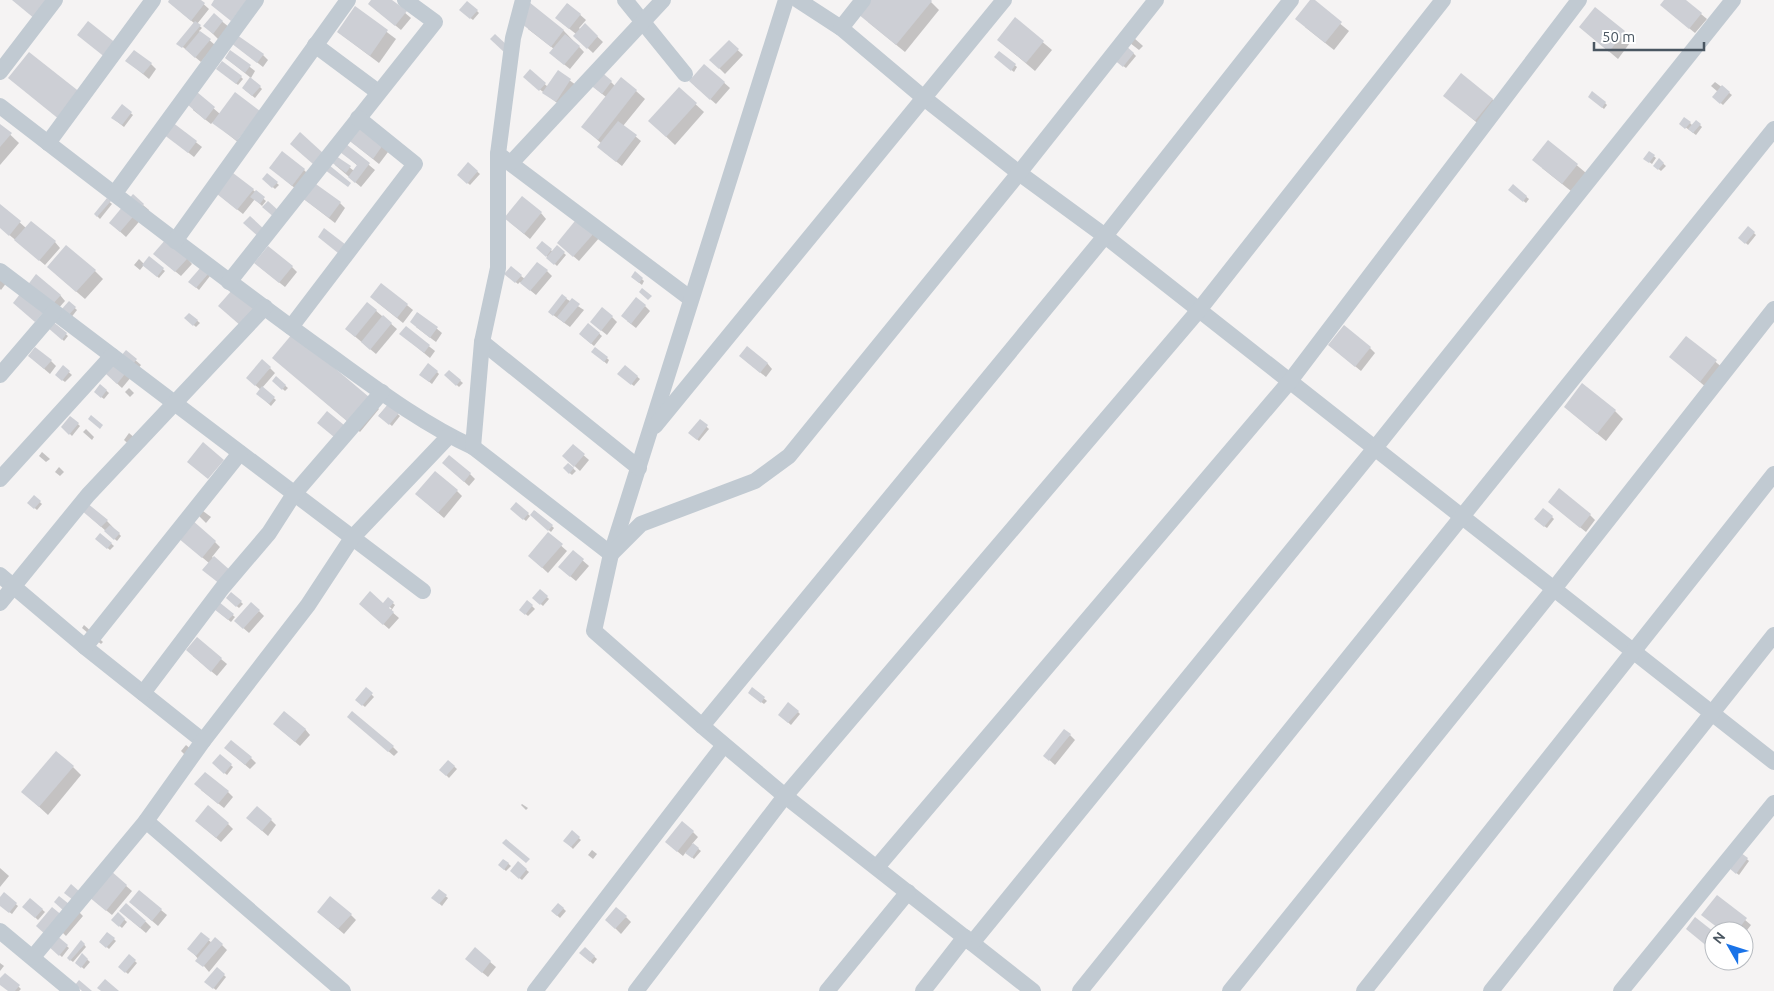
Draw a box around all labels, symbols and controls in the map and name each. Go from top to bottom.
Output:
scale bar [1594,20,1704,52]
text: 50 m [1602,28,1635,45]
north arrow [1704,921,1754,971]
text: N [1709,929,1728,947]

